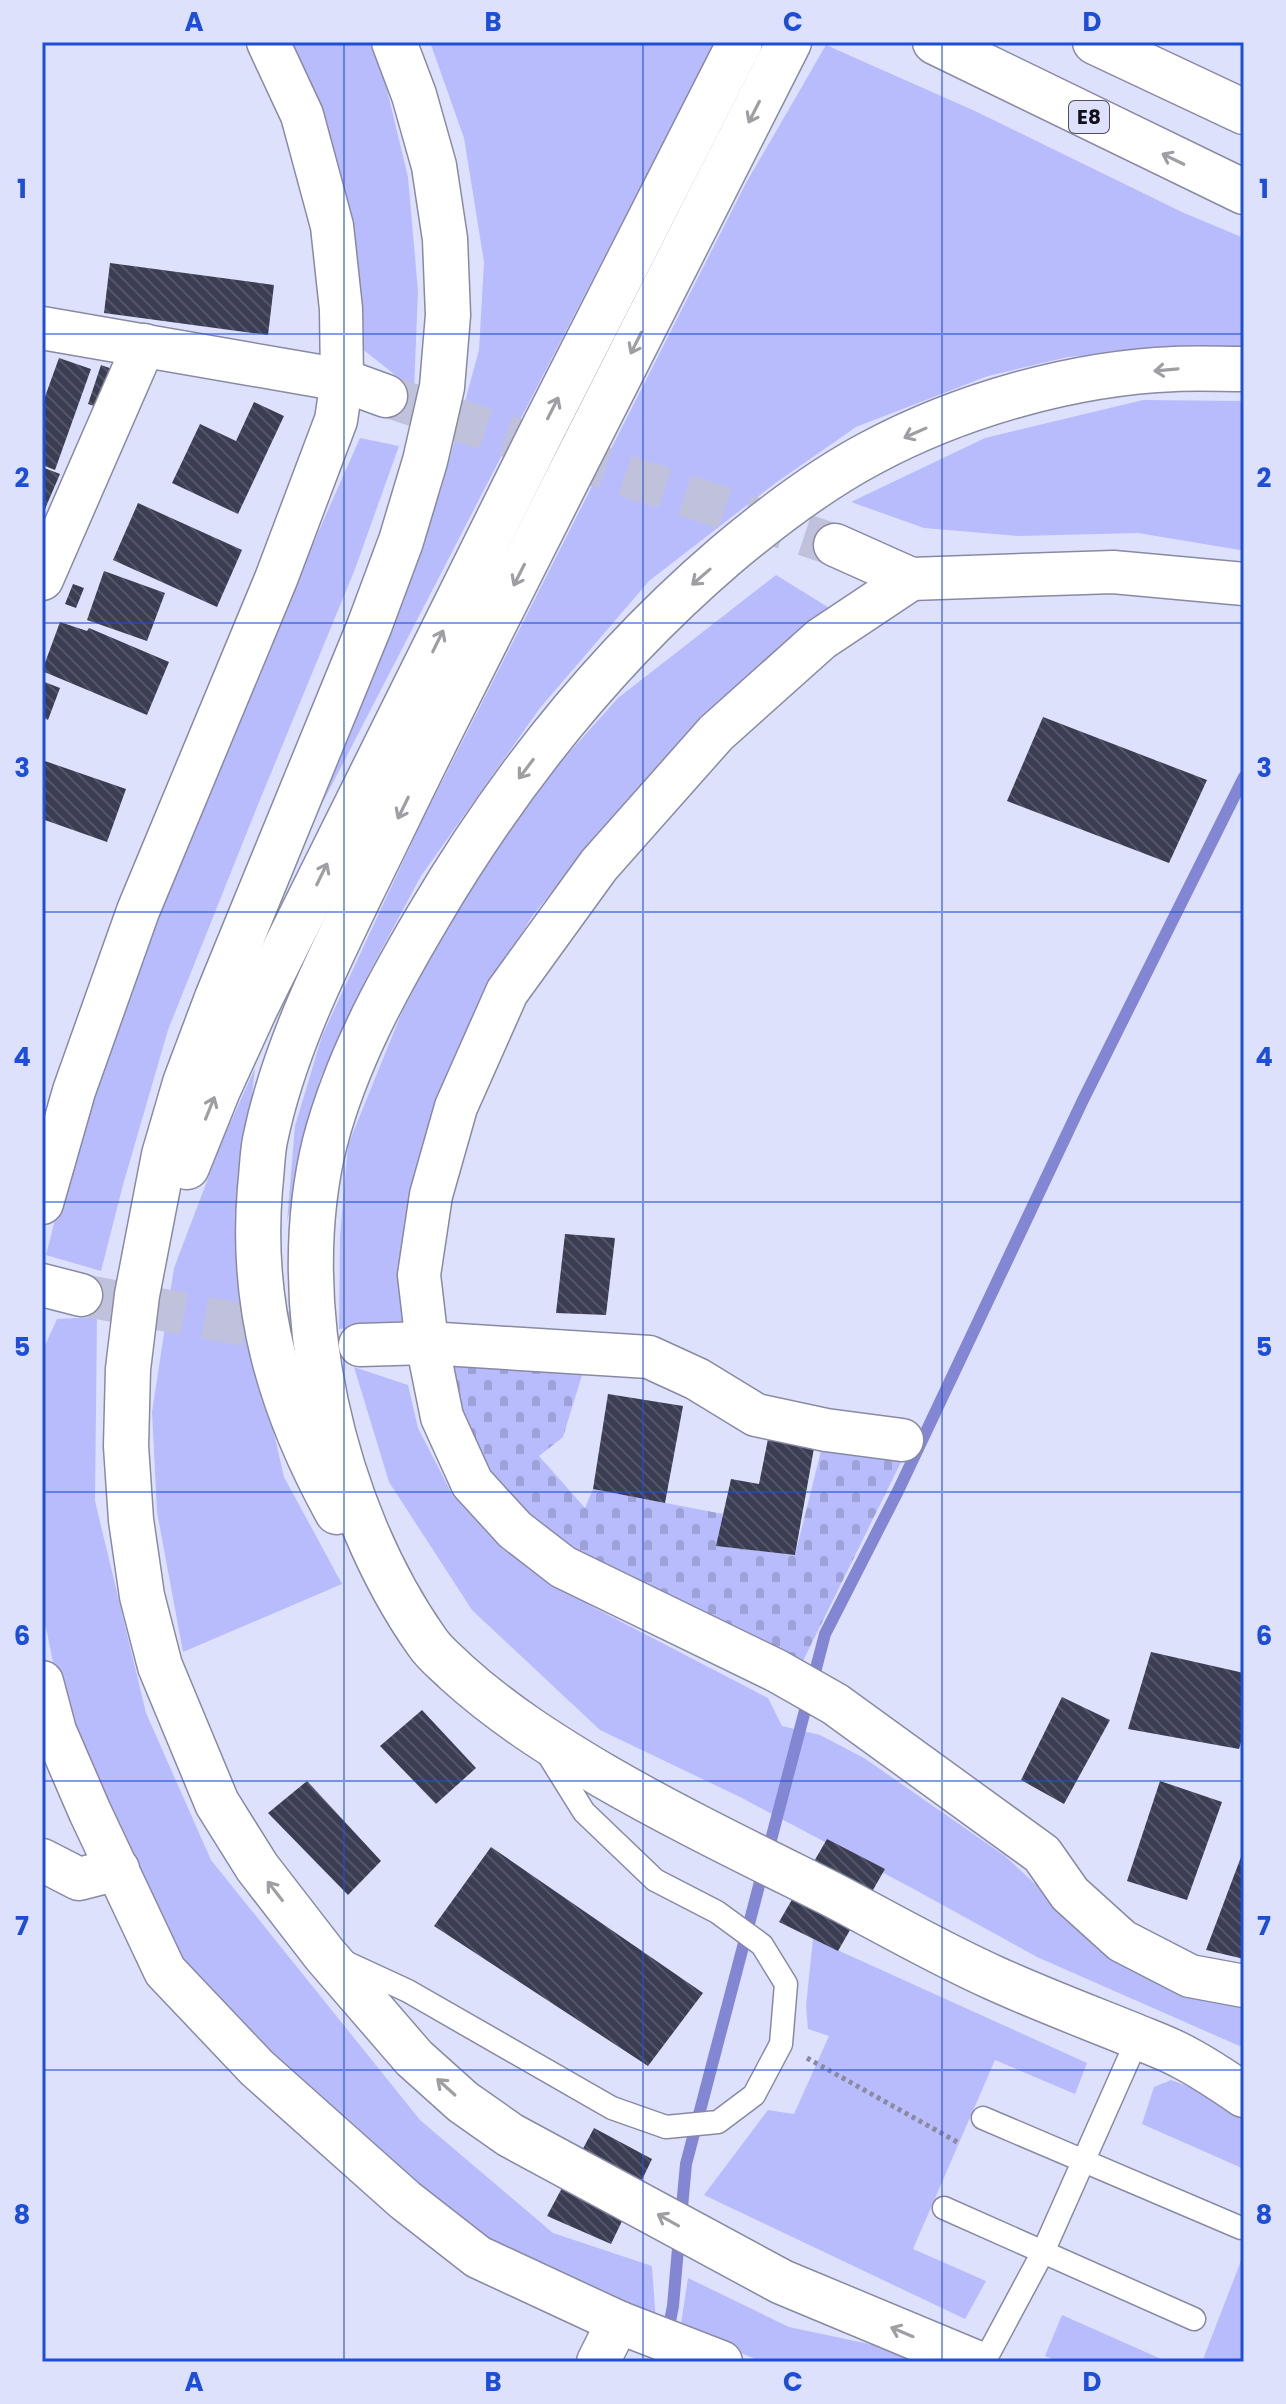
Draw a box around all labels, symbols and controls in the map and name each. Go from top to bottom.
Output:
text: A [184,4,204,40]
text: B [484,4,502,40]
text: C [783,4,803,40]
text: D [1083,4,1102,40]
one-way arrow [745,99,761,123]
road number: E8 [1069,101,1109,133]
one-way arrow [1162,151,1186,166]
text: 1 [17,171,27,207]
text: 1 [1259,171,1269,207]
one-way arrow [628,331,643,355]
one-way arrow [1153,363,1180,378]
one-way arrow [546,396,562,420]
one-way arrow [903,426,928,441]
text: 2 [15,460,30,496]
text: 2 [1257,460,1272,496]
one-way arrow [511,563,526,587]
one-way arrow [691,568,711,586]
one-way arrow [430,629,446,653]
text: 3 [14,750,30,786]
text: 3 [1256,750,1272,786]
one-way arrow [518,758,535,779]
one-way arrow [395,796,410,820]
one-way arrow [315,862,330,886]
text: 4 [13,1039,31,1075]
text: 4 [1255,1039,1273,1075]
one-way arrow [204,1096,218,1121]
text: 5 [14,1329,30,1365]
text: 5 [1256,1329,1272,1365]
text: 6 [14,1618,30,1654]
text: 6 [1256,1618,1272,1654]
one-way arrow [267,1881,284,1902]
text: 7 [15,1908,29,1944]
text: 7 [1257,1908,1271,1944]
one-way arrow [436,2077,456,2096]
text: 8 [14,2197,30,2233]
text: 8 [1256,2197,1272,2233]
one-way arrow [657,2212,681,2227]
one-way arrow [891,2324,915,2338]
text: A [184,2364,204,2400]
text: B [484,2364,502,2400]
text: C [783,2364,803,2400]
text: D [1083,2364,1102,2400]

